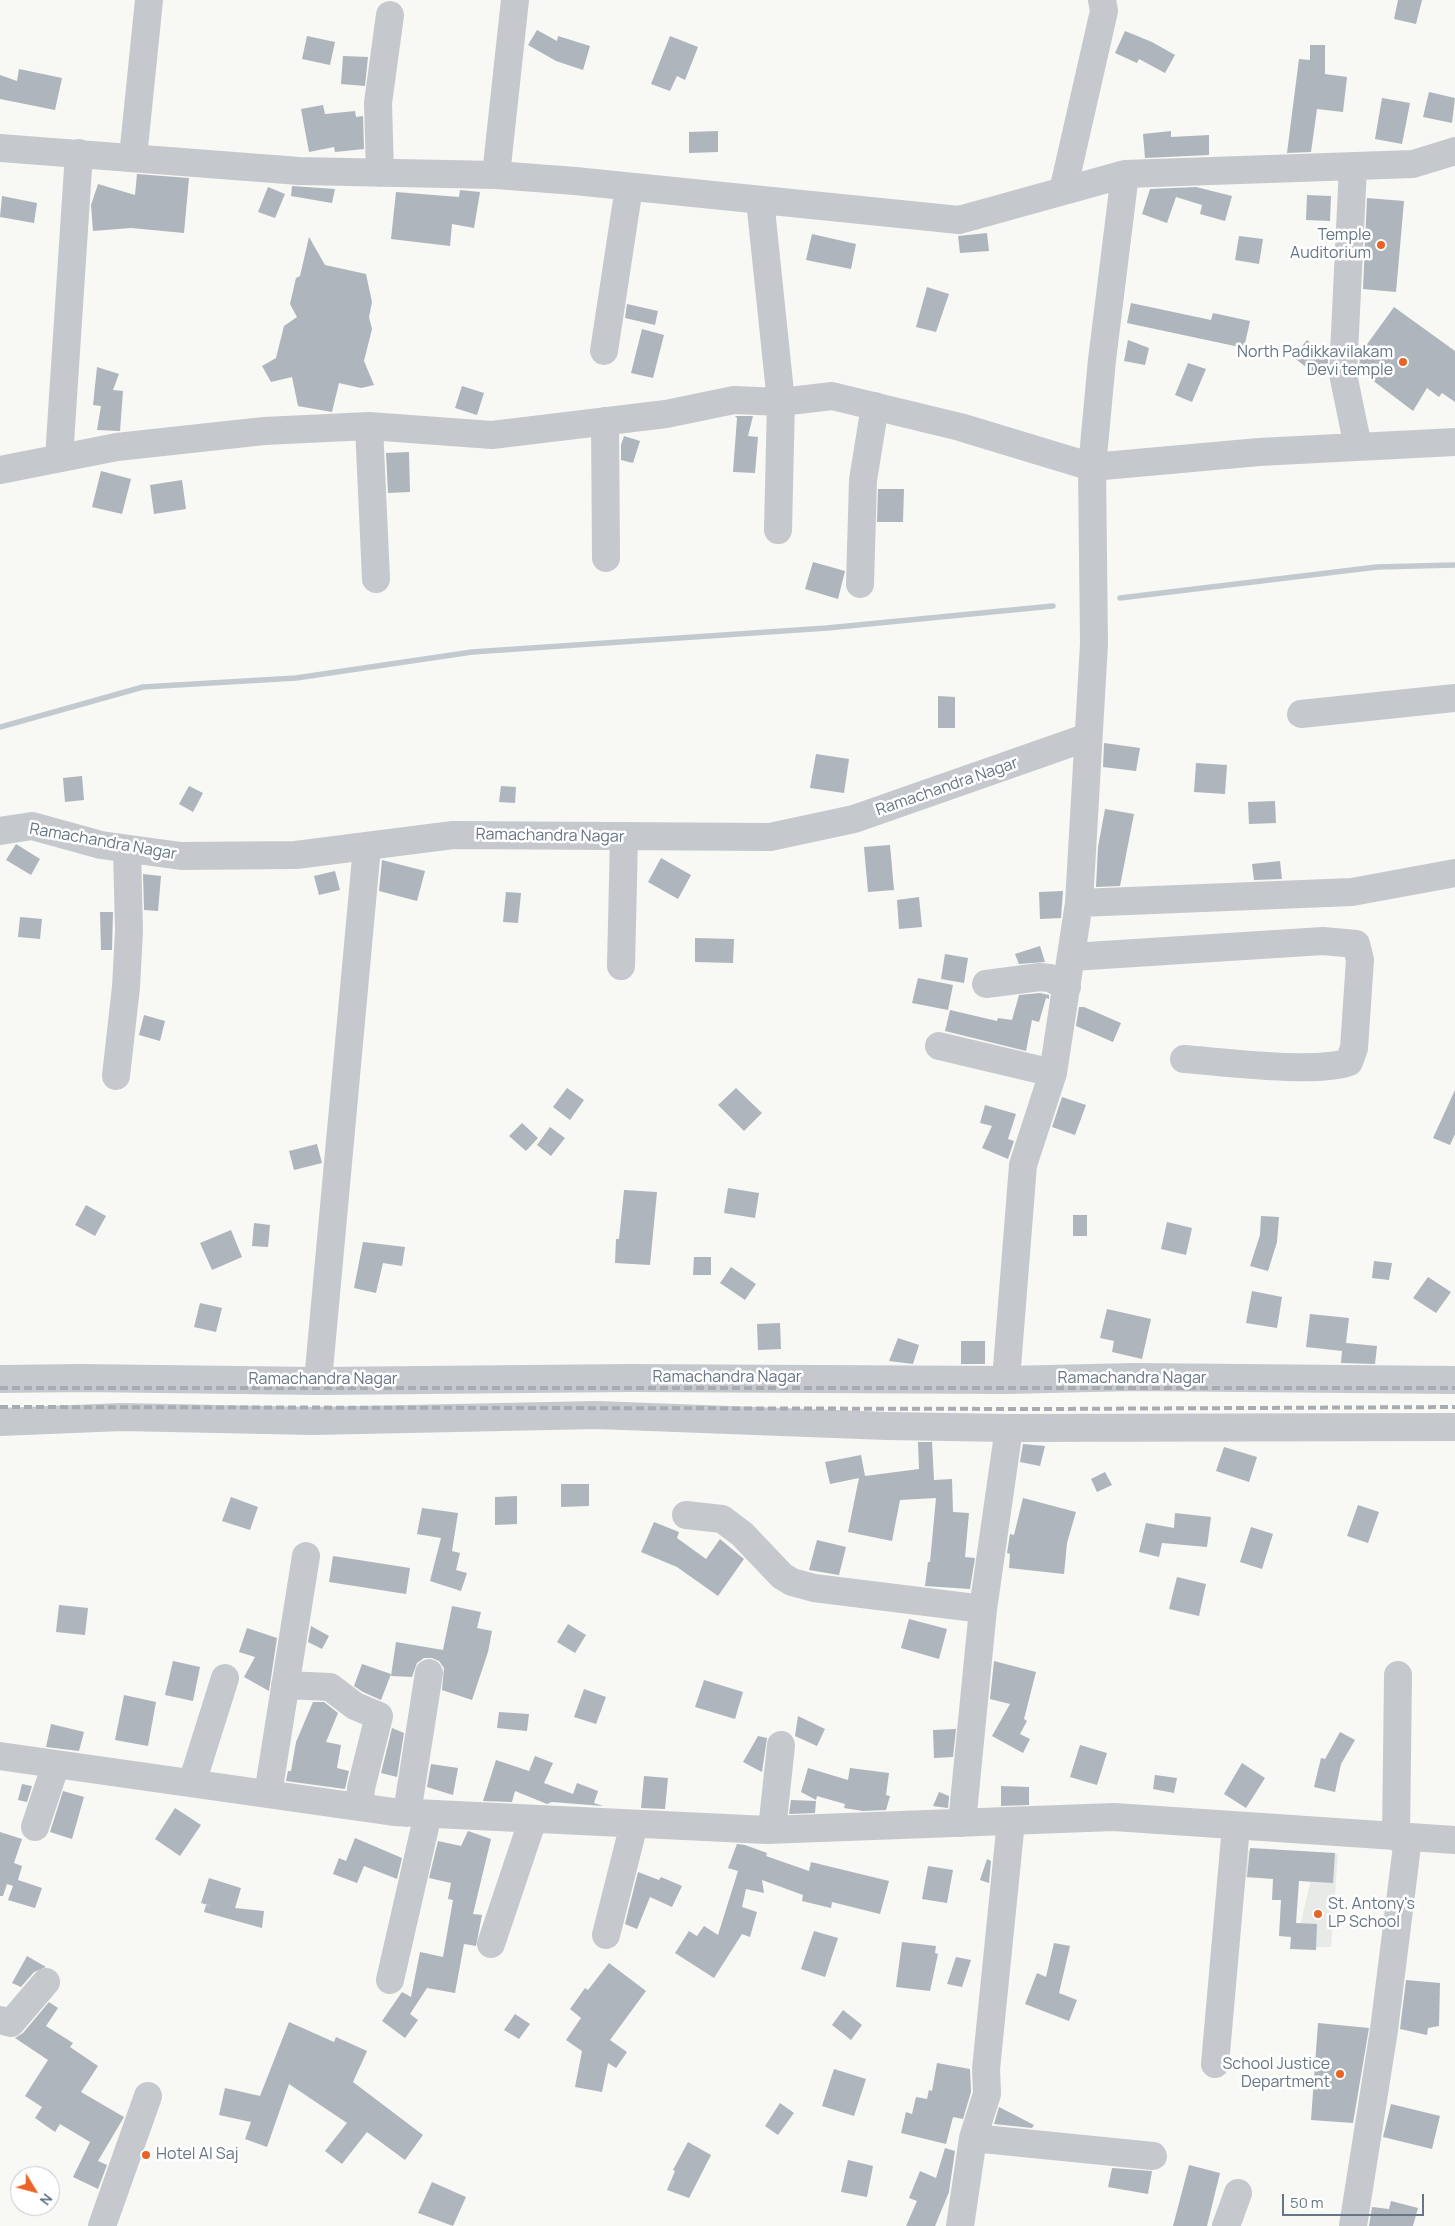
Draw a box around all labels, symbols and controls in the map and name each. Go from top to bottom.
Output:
place label: Temple Auditorium [1290,226,1371,264]
marker: Temple Auditorium [1375,239,1387,251]
place label: North Padikkavilakam Devi temple [1237,343,1393,381]
marker: North Padikkavilakam Devi temple [1397,356,1409,368]
street label: Ramachandra Nagar [873,754,1021,820]
street label: Ramachandra Nagar [28,820,178,864]
street label: Ramachandra Nagar [475,825,625,847]
street label: Ramachandra Nagar [652,1368,802,1388]
street label: Ramachandra Nagar [1057,1369,1207,1389]
street label: Ramachandra Nagar [248,1370,398,1390]
place label: St. Antony's LP School [1328,1895,1415,1933]
marker: St. Antony's LP School [1312,1908,1324,1920]
place label: School Justice Department [1222,2055,1330,2093]
marker: School Justice Department [1334,2068,1346,2080]
place label: Hotel Al Saj [156,2145,239,2165]
marker: Hotel Al Saj [140,2149,152,2161]
north arrow [10,2166,60,2216]
scale bar [1285,2184,1428,2216]
text: N [36,2190,57,2209]
text: 50 m [1290,2192,1324,2213]

